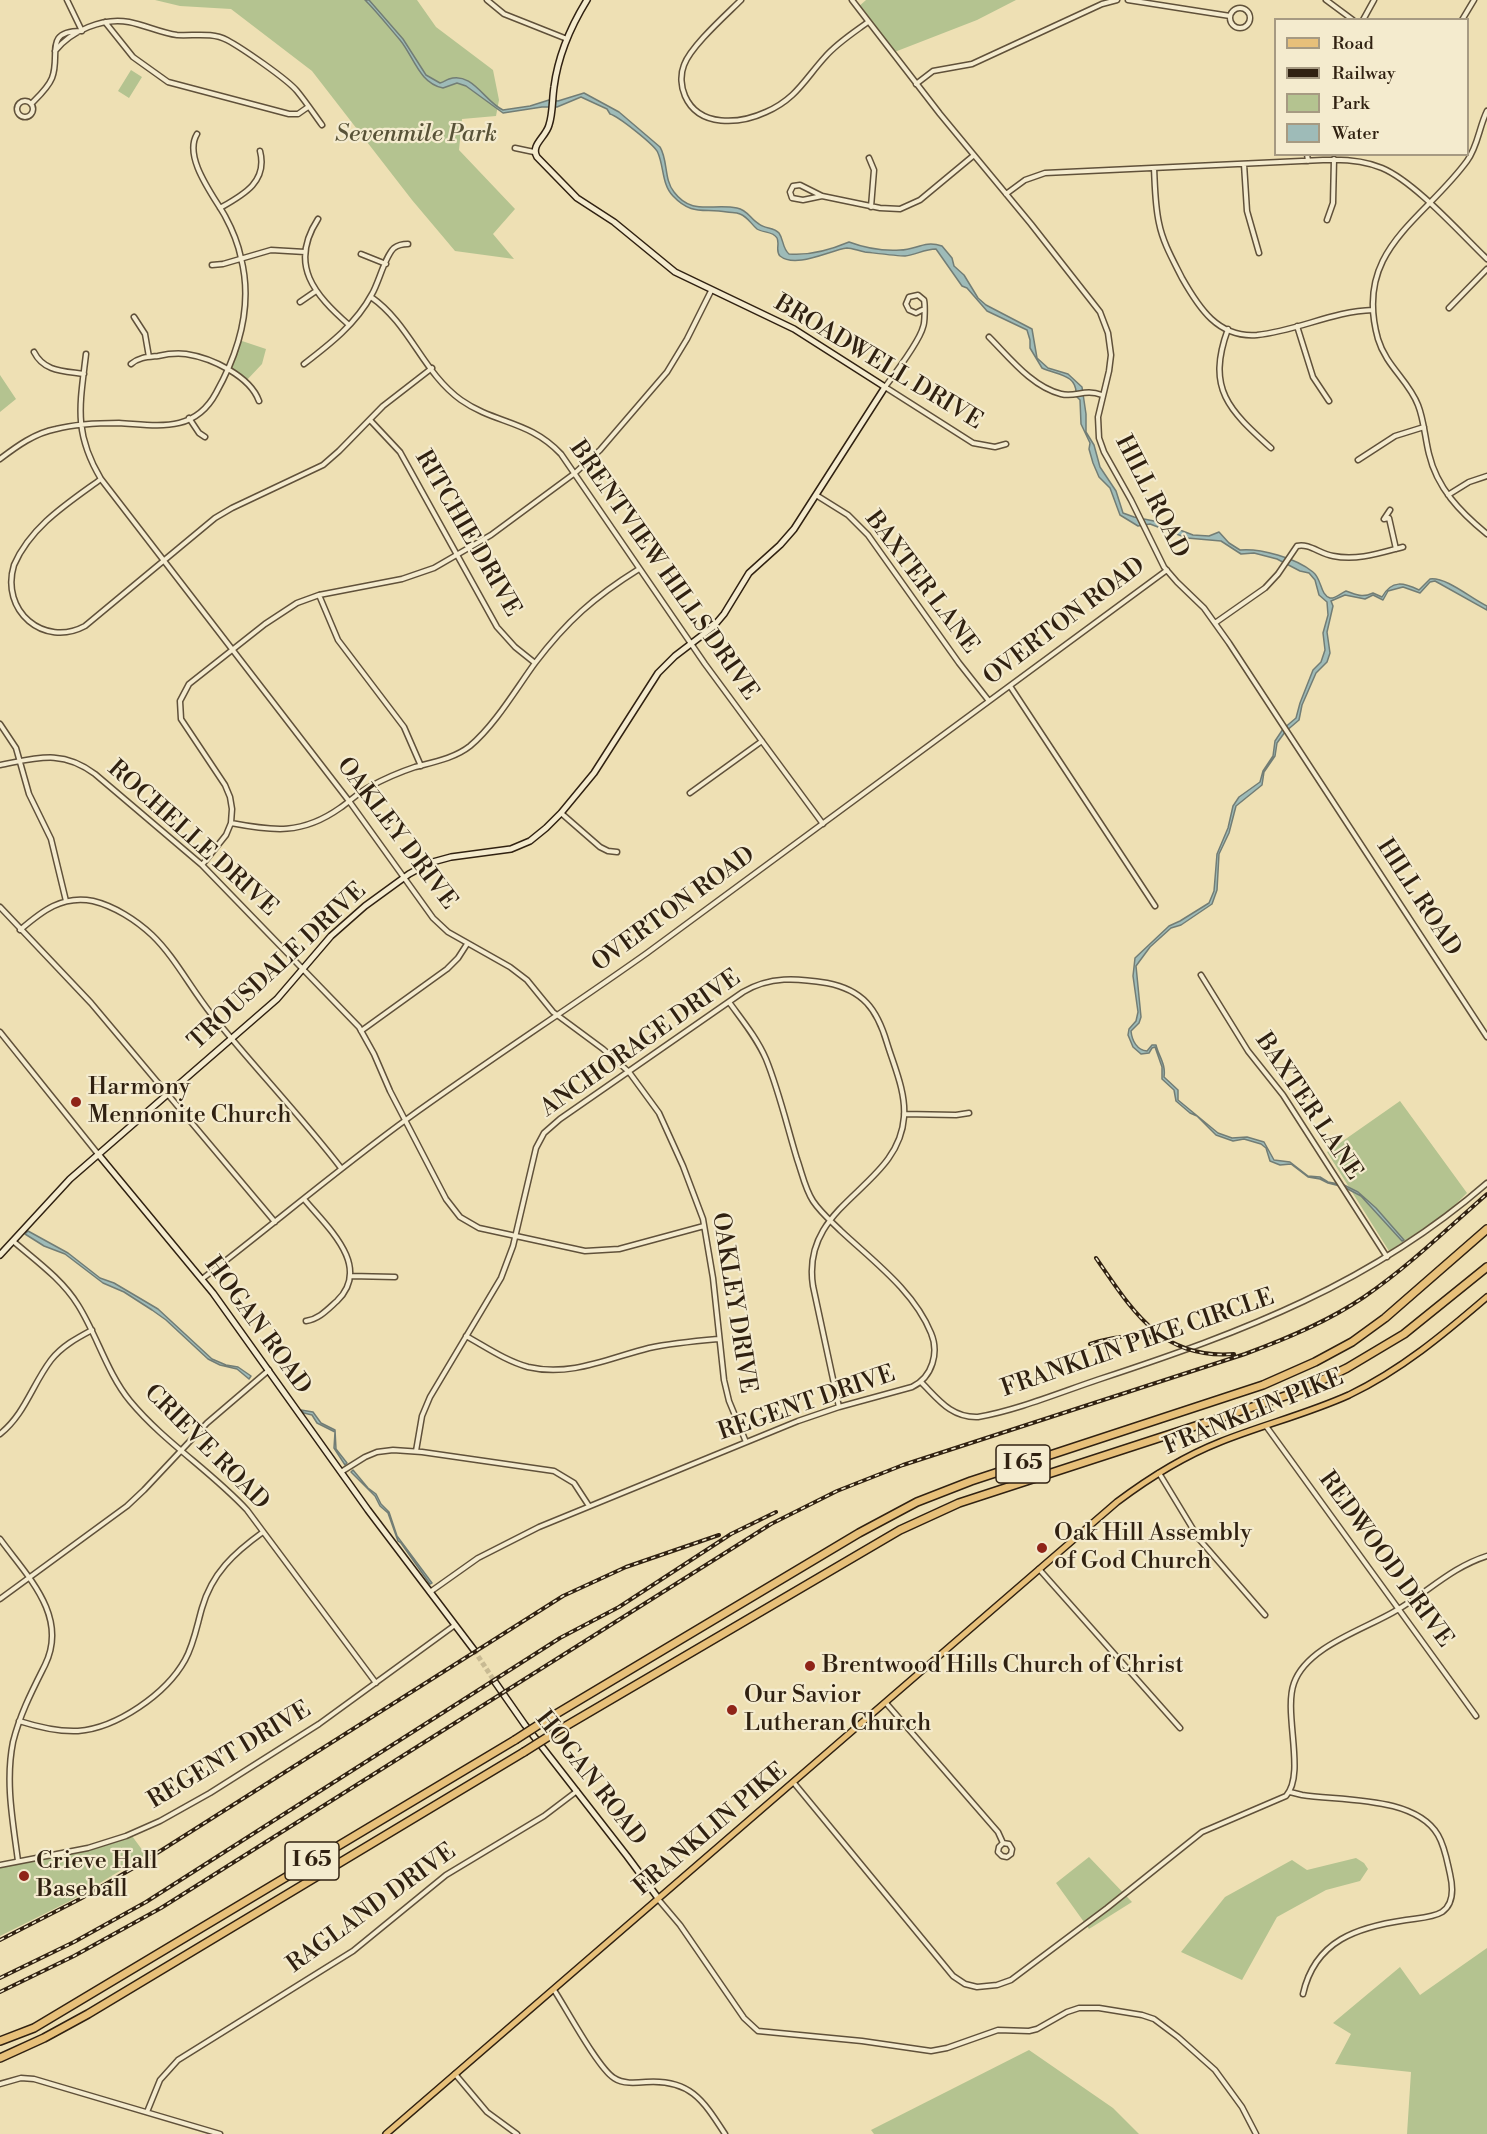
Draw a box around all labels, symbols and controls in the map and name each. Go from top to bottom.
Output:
legend [1274,18,1469,156]
text: Road [1332,32,1374,55]
text: Railway [1332,62,1395,85]
text: Park [1332,92,1369,115]
park label: Sevenmile Park [335,121,497,149]
text: Water [1332,122,1379,145]
street label: BROADWELL DRIVE [769,289,987,437]
street label: HILL ROAD [1108,431,1194,563]
street label: BRENTVIEW HILLS DRIVE [562,436,764,706]
street label: RITCHIE DRIVE [408,446,526,622]
street label: BAXTER LANE [858,506,984,660]
street label: OVERTON ROAD [979,552,1151,692]
street label: OAKLEY DRIVE [330,752,462,916]
street label: ROCHELLE DRIVE [101,755,283,923]
street label: HILL ROAD [1369,834,1467,962]
street label: OVERTON ROAD [587,841,761,979]
street label: TROUSDALE DRIVE [183,877,373,1057]
street label: ANCHORAGE DRIVE [536,964,746,1124]
street label: BAXTER LANE [1248,1028,1368,1186]
place label: Harmony Mennonite Church [88,1074,292,1130]
marker: Harmony Mennonite Church [69,1095,83,1109]
street label: OAKLEY DRIVE [704,1211,762,1395]
street label: HOGAN ROAD [197,1252,317,1400]
street label: FRANKLIN PIKE CIRCLE [998,1284,1278,1404]
street label: REGENT DRIVE [715,1360,899,1448]
street label: FRANKLIN PIKE [1160,1364,1348,1462]
street label: CRIEVE ROAD [137,1379,275,1517]
road number: I 65 [996,1445,1050,1483]
street label: REDWOOD DRIVE [1311,1466,1459,1654]
place label: Oak Hill Assembly of God Church [1054,1520,1252,1576]
marker: Oak Hill Assembly of God Church [1035,1541,1049,1555]
place label: Brentwood Hills Church of Christ [822,1652,1184,1680]
marker: Brentwood Hills Church of Christ [803,1659,817,1673]
place label: Our Savior Lutheran Church [744,1682,931,1738]
street label: REGENT DRIVE [143,1696,317,1816]
marker: Our Savior Lutheran Church [725,1703,739,1717]
street label: HOGAN ROAD [528,1706,652,1852]
street label: FRANKLIN PIKE [629,1758,793,1902]
street label: RAGLAND DRIVE [282,1838,462,1980]
road number: I 65 [285,1842,339,1880]
place label: Crieve Hall Baseball [36,1848,157,1904]
marker: Crieve Hall Baseball [17,1869,31,1883]

